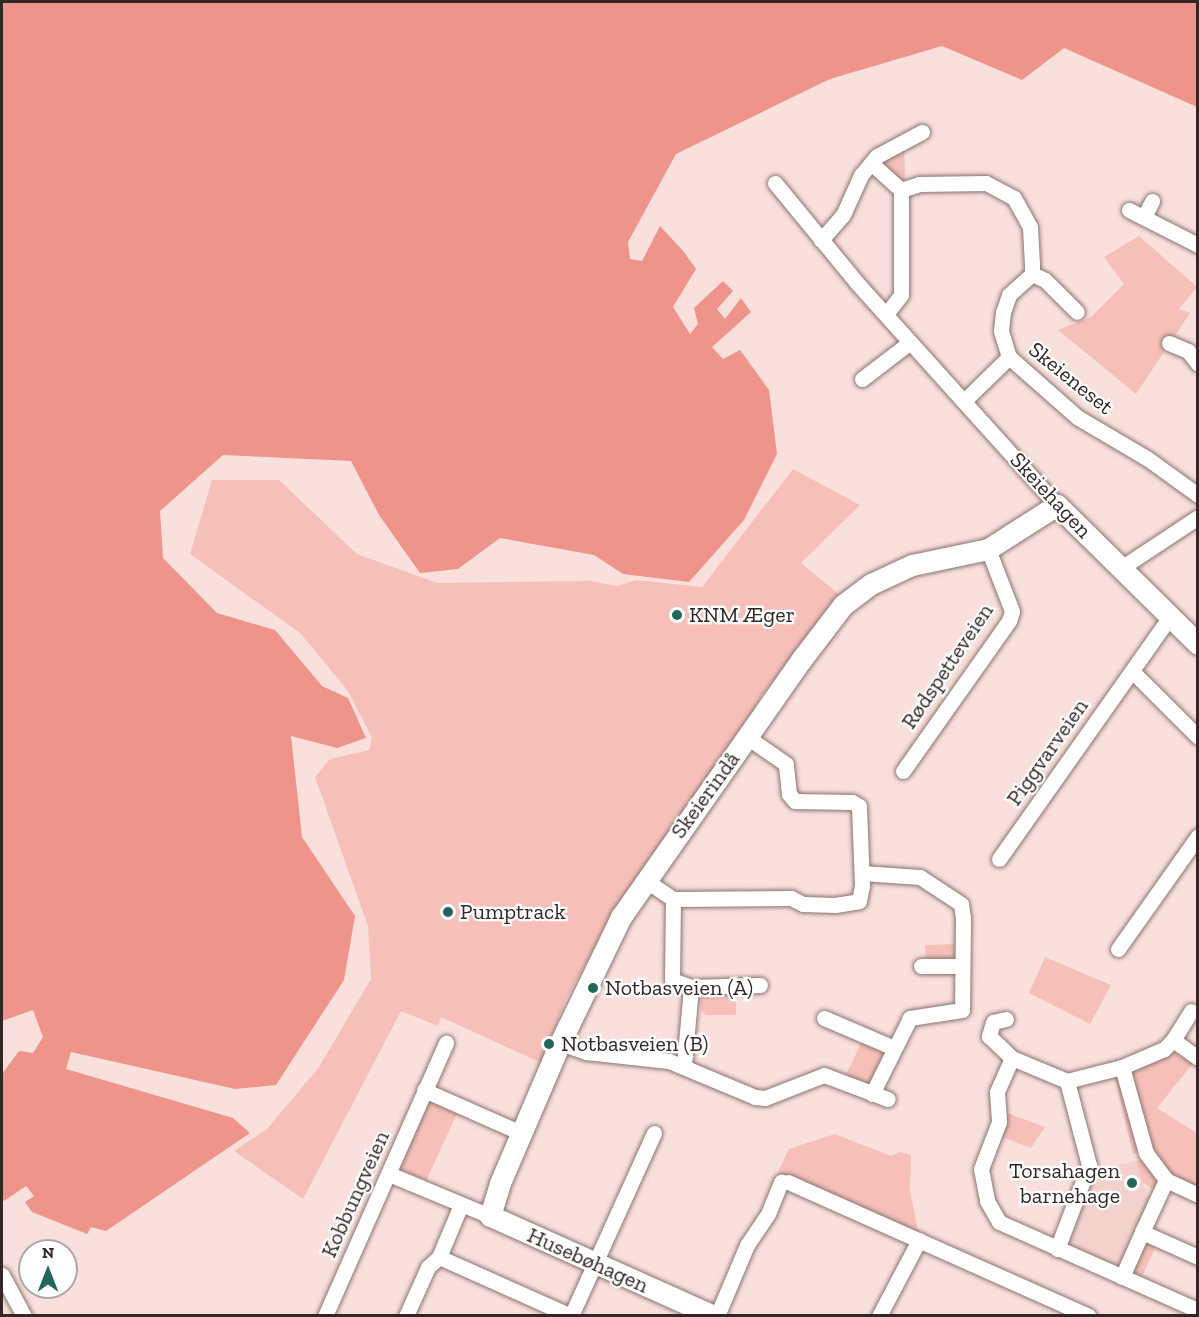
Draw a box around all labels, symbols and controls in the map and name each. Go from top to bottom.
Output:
street label: Skeieneset [1024,336,1118,420]
street label: Skeiehagen [1005,447,1097,543]
street label: Rødspetteveien [895,598,999,734]
place label: KNM Æger [689,602,796,628]
marker: KNM Æger [670,608,684,622]
street label: Piggvarveien [1001,694,1093,810]
street label: Skeierindå [665,747,745,843]
place label: Pumptrack [460,899,566,925]
marker: Pumptrack [441,905,455,919]
place label: Notbasveien (A) [605,975,753,1001]
marker: Notbasveien (A) [586,981,600,995]
place label: Notbasveien (B) [561,1031,708,1057]
marker: Notbasveien (B) [542,1037,556,1051]
street label: Kobbungveien [315,1127,395,1261]
place label: Torsahagen barnehage [1009,1157,1120,1208]
marker: Torsahagen barnehage [1125,1176,1139,1190]
street label: Husebøhagen [523,1222,653,1298]
north arrow [18,1239,78,1299]
text: N [42,1243,54,1262]

